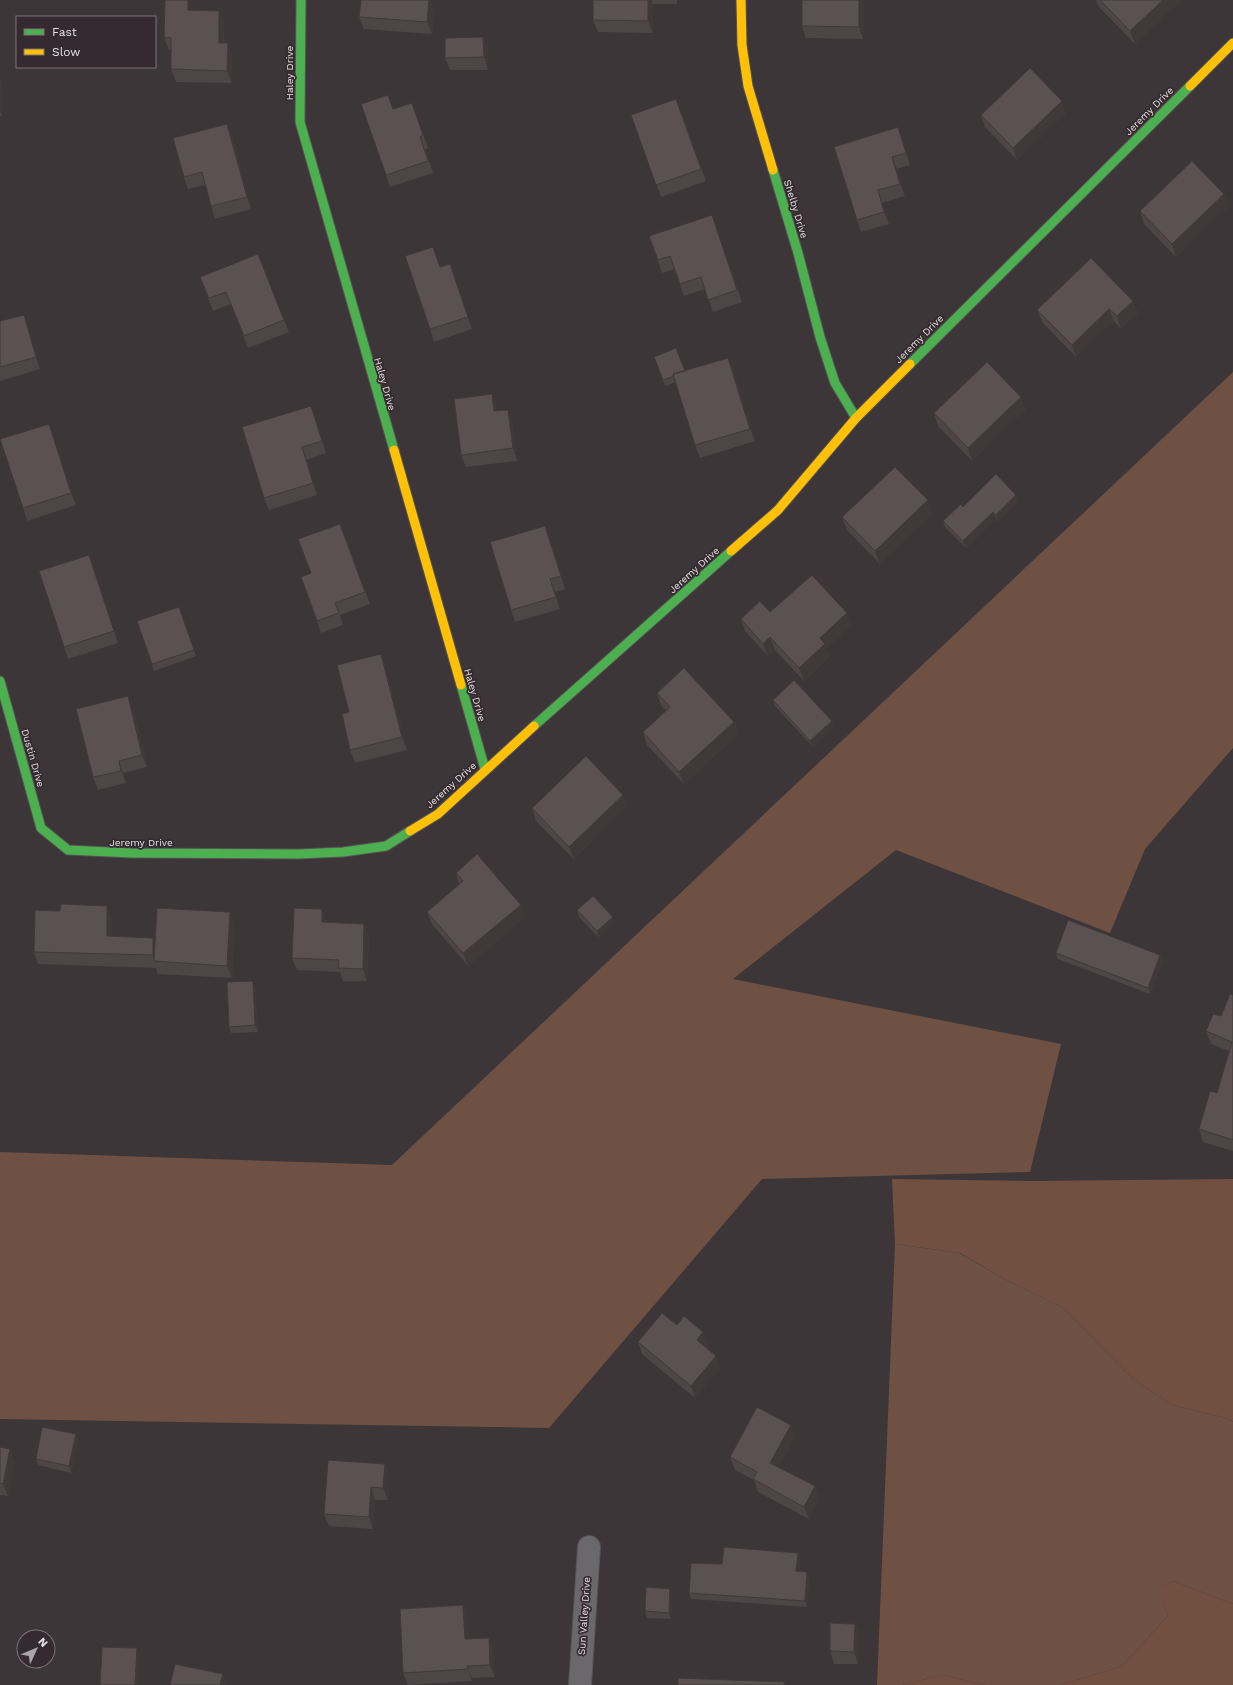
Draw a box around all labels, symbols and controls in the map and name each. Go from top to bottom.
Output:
legend [16,16,156,68]
text: Fast [52,25,77,39]
text: Slow [52,45,80,59]
street label: Haley Drive [284,45,295,100]
street label: Jeremy Drive [1123,84,1176,137]
street label: Shelby Drive [782,178,810,240]
street label: Jeremy Drive [893,312,946,365]
street label: Haley Drive [372,356,398,412]
street label: Jeremy Drive [667,544,721,595]
street label: Haley Drive [462,667,488,723]
street label: Dustin Drive [19,728,47,789]
street label: Jeremy Drive [424,759,478,810]
street label: Jeremy Drive [109,837,173,848]
street label: Sun Valley Drive [576,1576,592,1655]
north arrow [16,1629,56,1669]
text: N [35,1635,50,1650]

